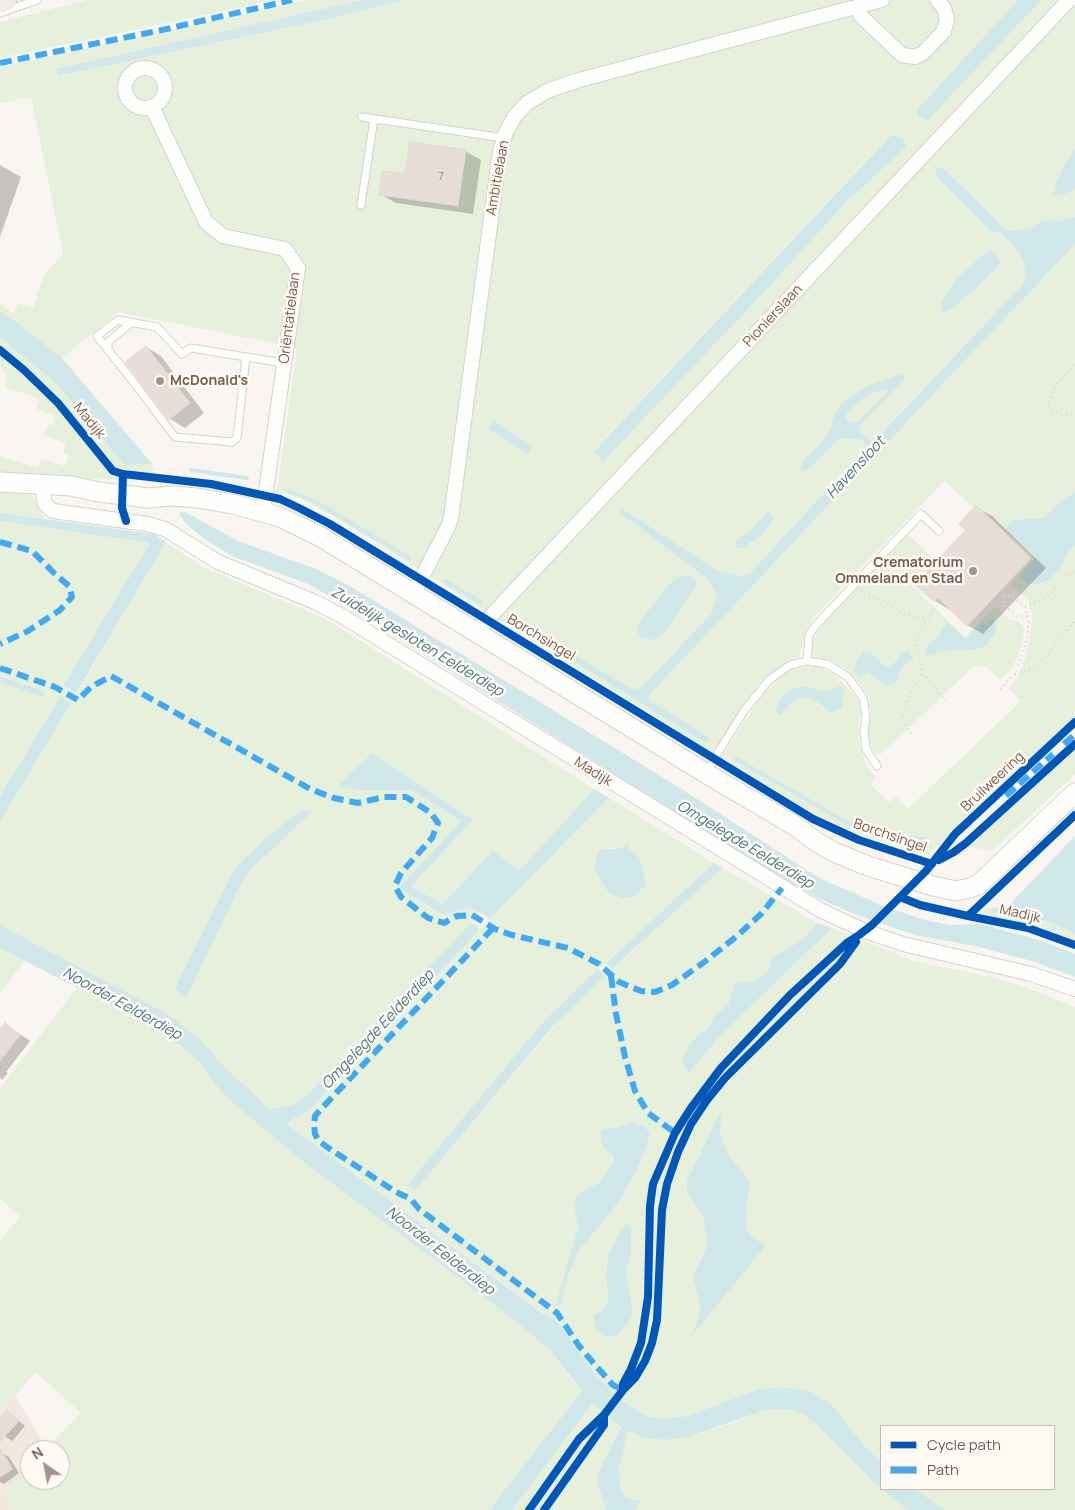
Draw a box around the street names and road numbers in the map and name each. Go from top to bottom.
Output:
street label: Ambitielaan [483,139,513,217]
street label: Oriëntatielaan [276,271,304,365]
street label: Pionierslaan [740,281,806,351]
street label: Madijk [69,400,109,442]
street label: Borchsingel [504,611,578,665]
street label: Bruilweering [958,748,1028,816]
street label: Madijk [571,754,615,790]
street label: Borchsingel [851,816,929,856]
street label: Madijk [998,901,1042,927]

